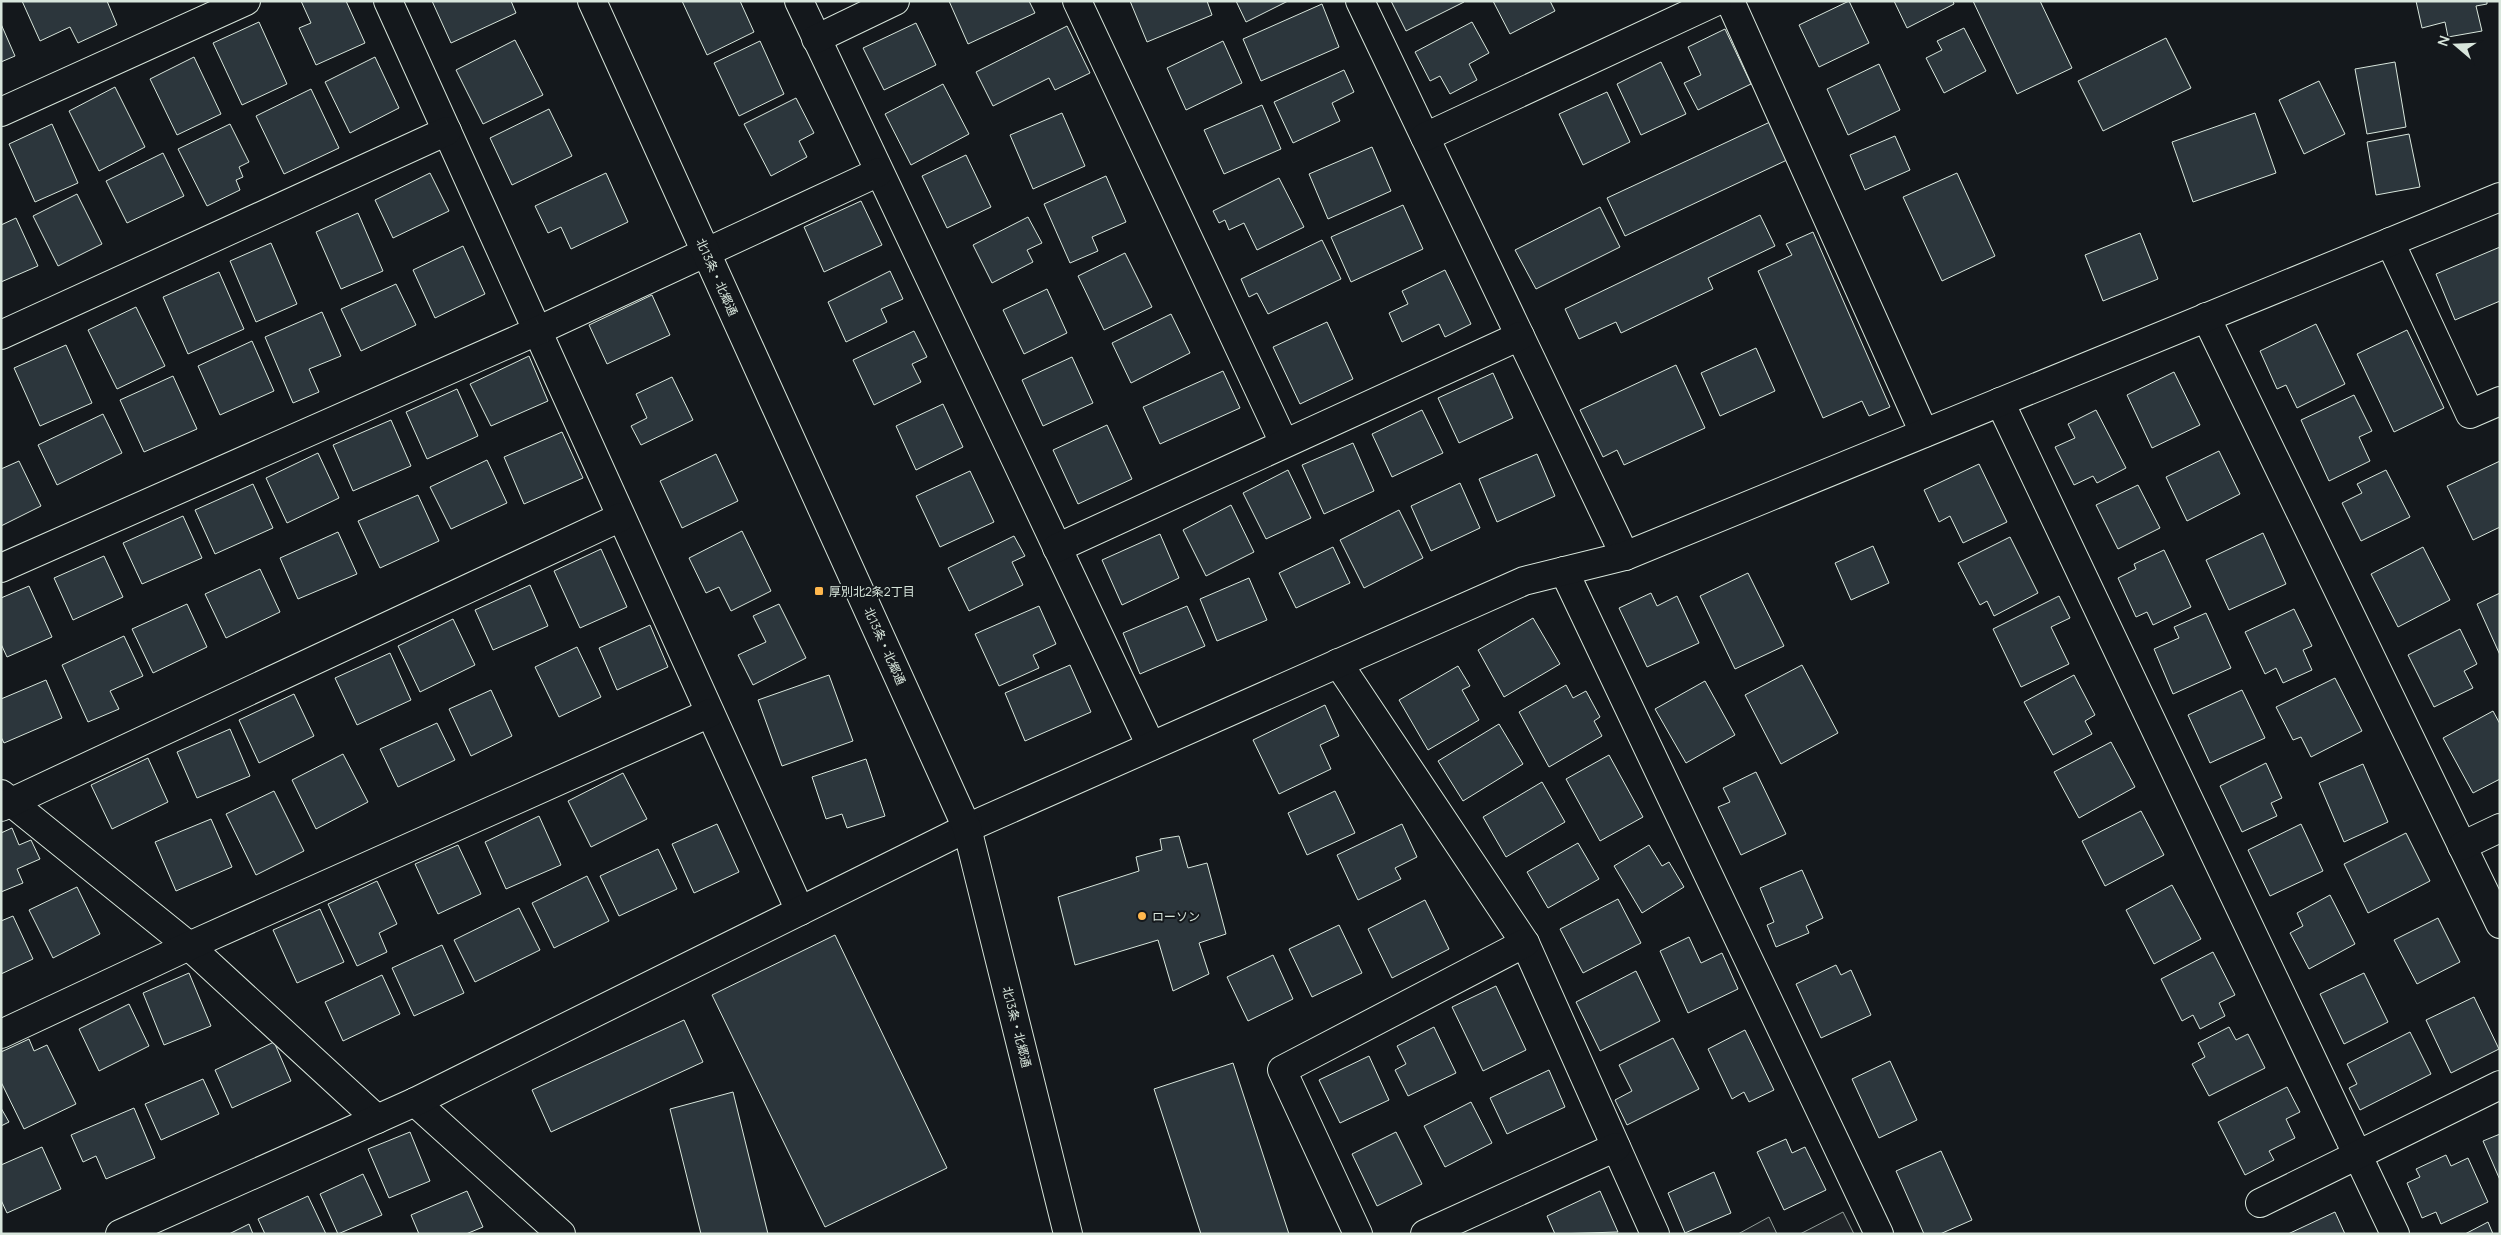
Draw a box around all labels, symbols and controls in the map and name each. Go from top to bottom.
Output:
north arrow [2431,20,2481,70]
text: N [2433,33,2454,48]
street label: 北13条・北郷通 [692,235,742,319]
place label: 厚別北2条2丁目 [829,583,915,600]
marker: 厚別北2条2丁目 [813,585,825,597]
street label: 北13条・北郷通 [860,604,910,688]
place label: ローソン [1152,908,1200,925]
marker: ローソン [1136,910,1148,922]
street label: 北13条・北郷通 [999,985,1035,1069]

